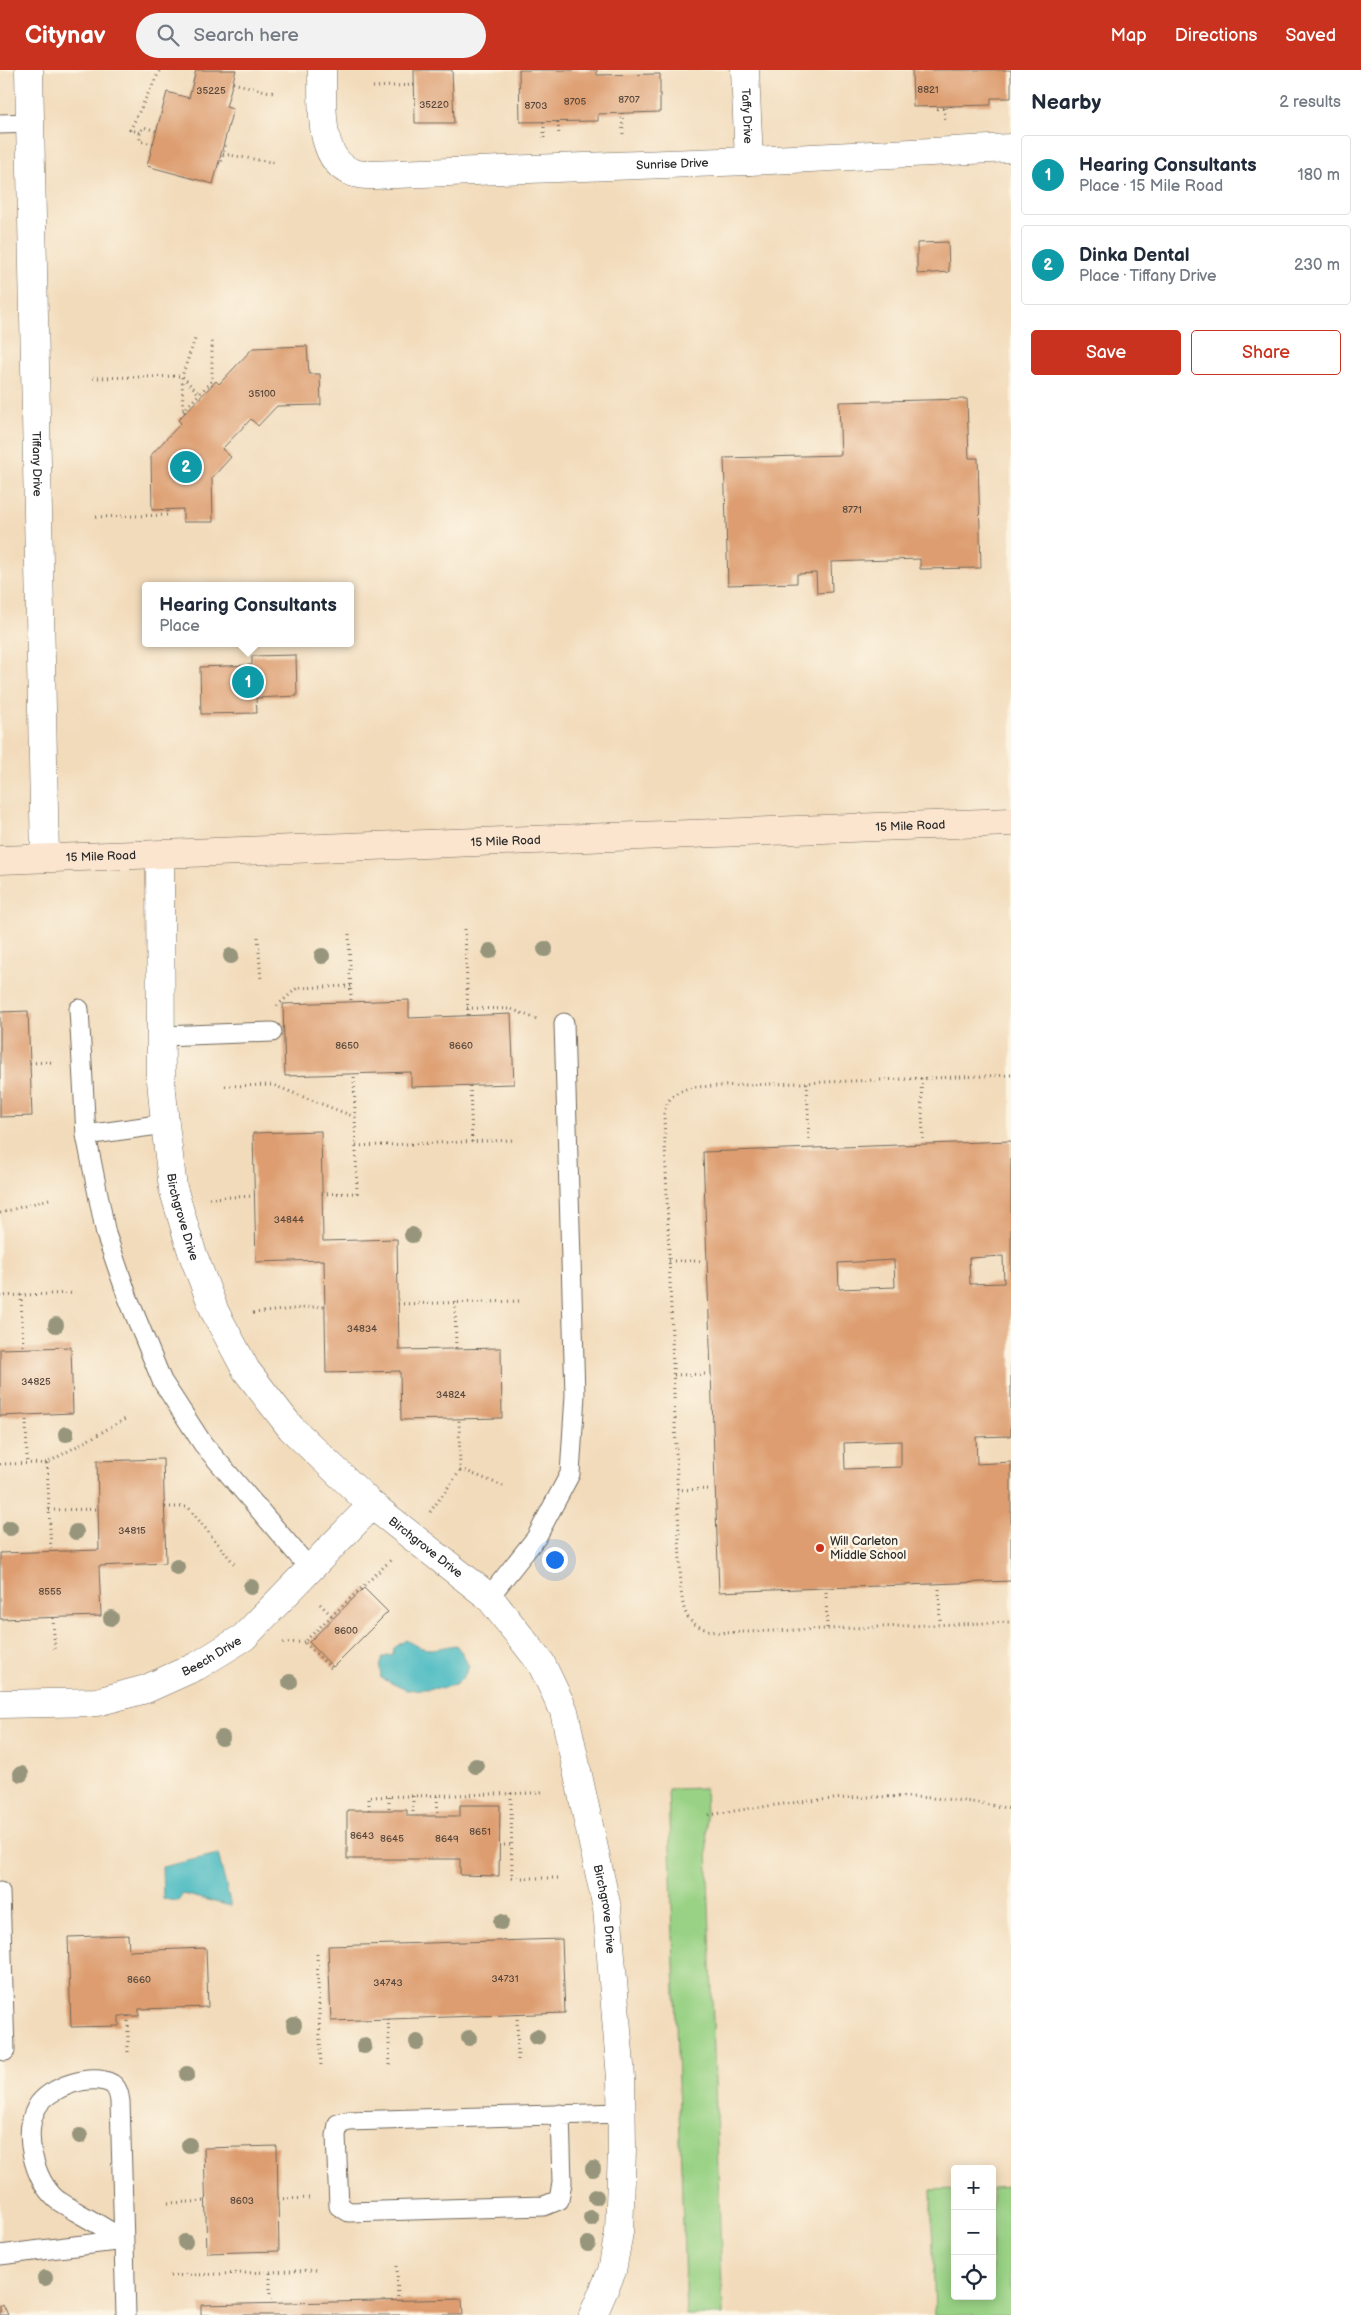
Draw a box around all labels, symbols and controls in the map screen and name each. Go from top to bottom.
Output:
search box [136,13,486,58]
text: Citynav [25,21,106,50]
icon: search [154,21,182,49]
text: Search here [194,24,299,47]
text: Map [1111,25,1147,46]
text: Directions [1175,25,1257,46]
text: Saved [1285,25,1336,46]
house number: 8821 [917,84,939,96]
house number: 35225 [196,85,226,97]
street label: Taffy Drive [738,88,755,144]
text: Nearby [1031,90,1101,115]
text: 2 results [1279,93,1341,112]
house number: 8707 [618,94,640,106]
house number: 8705 [564,96,586,108]
house number: 35220 [419,99,449,111]
house number: 8703 [525,100,547,112]
text: Hearing Consultants [1079,154,1257,177]
street label: Sunrise Drive [636,155,709,173]
text: 1 [1045,166,1051,185]
text: 180 m [1298,166,1340,185]
text: Place · 15 Mile Road [1079,177,1223,196]
text: Dinka Dental [1079,244,1190,267]
text: 2 [1043,256,1053,275]
text: 230 m [1294,256,1340,275]
text: Place · Tiffany Drive [1079,267,1217,286]
button: Save [1031,330,1181,375]
button: Share [1191,330,1341,375]
house number: 35100 [248,388,276,400]
street label: Tiffany Drive [28,431,45,497]
pin: 2 [170,448,202,486]
house number: 8771 [842,504,862,516]
popup [142,582,354,647]
text: Hearing Consultants [159,594,337,617]
text: Place [159,617,200,636]
pin: 1 [232,663,264,701]
street label: 15 Mile Road [875,817,946,835]
street label: 15 Mile Road [470,833,541,850]
street label: 15 Mile Road [66,848,136,866]
house number: 8650 [335,1040,359,1052]
house number: 8660 [449,1040,473,1052]
street label: Birchgrove Drive [163,1172,202,1263]
house number: 34844 [274,1214,304,1226]
house number: 34834 [347,1323,377,1335]
house number: 34825 [21,1376,51,1388]
house number: 34824 [436,1389,466,1401]
street label: Birchgrove Drive [385,1514,466,1581]
house number: 34815 [118,1525,146,1537]
place label: Will Carleton Middle School [830,1534,906,1563]
marker: Will Carleton Middle School [814,1542,826,1554]
your location [542,1547,568,1573]
house number: 8555 [38,1586,62,1598]
house number: 8600 [334,1625,358,1637]
street label: Beech Drive [179,1633,244,1680]
house number: 8651 [469,1826,491,1838]
house number: 8643 [350,1830,374,1842]
house number: 8645 [380,1833,404,1845]
house number: 8649 [435,1833,459,1845]
street label: Birchgrove Drive [590,1863,618,1954]
house number: 34731 [491,1973,519,1985]
house number: 8660 [127,1974,151,1986]
house number: 34743 [373,1977,403,1989]
map controls [951,2165,996,2300]
button: + [951,2165,996,2210]
house number: 8603 [230,2195,254,2207]
button: − [951,2210,996,2255]
button: locate [951,2255,996,2300]

